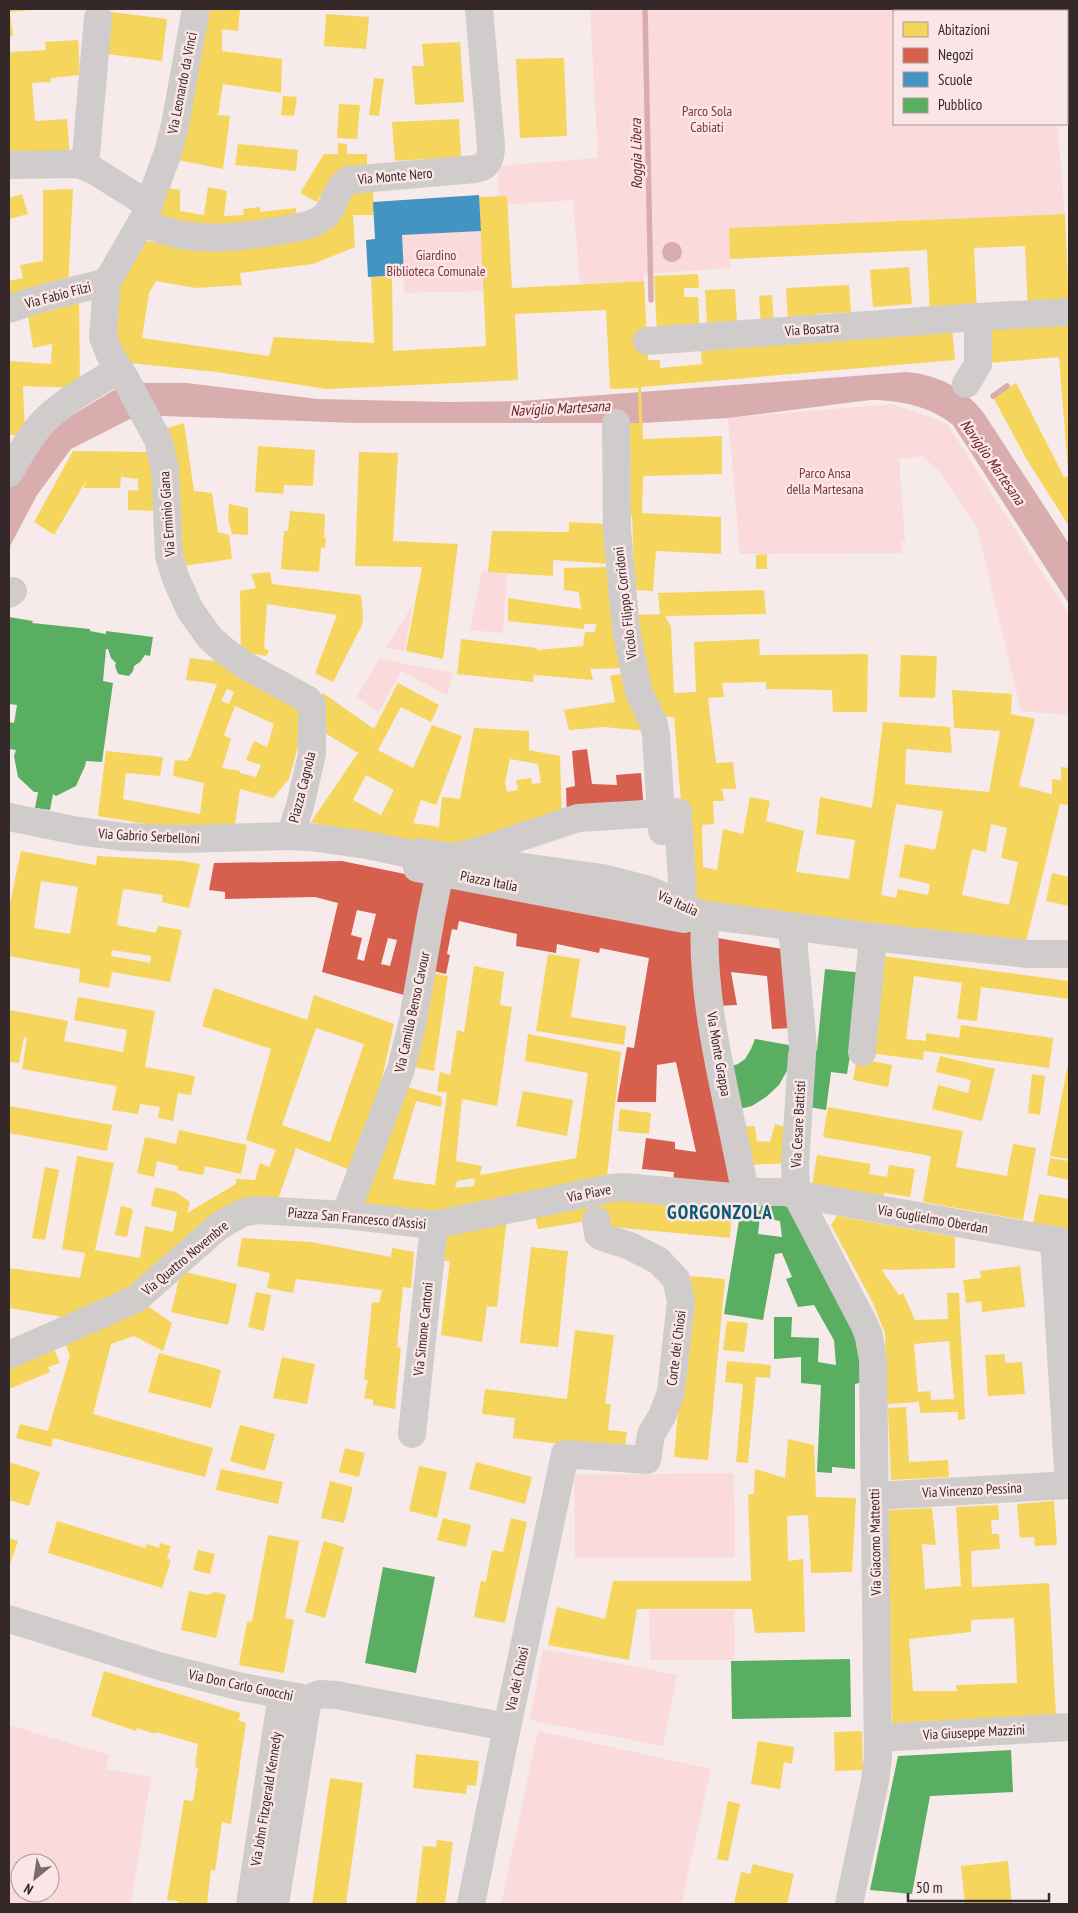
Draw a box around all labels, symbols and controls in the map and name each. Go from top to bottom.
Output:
legend [893,10,1068,125]
text: Abitazioni [938,20,990,39]
street label: Via Leonardo da Vinci [163,30,201,137]
text: Negozi [938,45,974,64]
text: Scuole [938,70,972,89]
text: Pubblico [938,95,982,114]
park label: Parco Sola Cabiati [682,102,732,136]
water label: Roggia Libera [626,117,646,190]
street label: Via Monte Nero [356,164,433,188]
park label: Giardino Biblioteca Comunale [386,246,486,280]
street label: Via Fabio Filzi [22,278,93,313]
street label: Via Bosatra [783,318,840,340]
water label: Naviglio Martesana [510,396,611,420]
water label: Naviglio Martesana [957,416,1030,509]
park label: Parco Ansa della Martesana [786,464,864,498]
street label: Via Erminio Giana [155,471,179,558]
street label: Vicolo Filippo Corridoni [609,546,641,661]
street label: Piazza Cagnola [284,750,320,824]
street label: Via Gabrio Serbelloni [97,824,200,848]
street label: Piazza Italia [459,867,519,895]
street label: Via Italia [654,886,701,920]
street label: Via Camillo Benso Cavour [390,950,434,1075]
street label: Via Monte Grappa [703,1009,735,1098]
street label: Via Cesare Battisti [787,1080,809,1169]
street label: Via Piave [565,1180,613,1206]
district label: GORGONZOLA [667,1200,773,1224]
street label: Via Guglielmo Oberdan [875,1200,990,1238]
street label: Piazza San Francesco d'Assisi [287,1203,427,1233]
street label: Via Quattro Novembre [137,1216,232,1300]
street label: Via Simone Cantoni [409,1281,437,1378]
street label: Corte dei Chiosi [662,1309,690,1387]
street label: Via Vincenzo Pessina [921,1478,1022,1502]
street label: Via Giacomo Matteotti [865,1488,885,1597]
street label: Via dei Chiosi [501,1645,533,1714]
street label: Via Don Carlo Gnocchi [186,1665,295,1705]
street label: Via Giuseppe Mazzini [921,1720,1026,1744]
street label: Via John Fitzgerald Kennedy [246,1730,286,1868]
north arrow [10,1853,60,1903]
scale bar [908,1870,1049,1902]
text: 50 m [916,1878,942,1897]
text: N [21,1880,36,1899]

